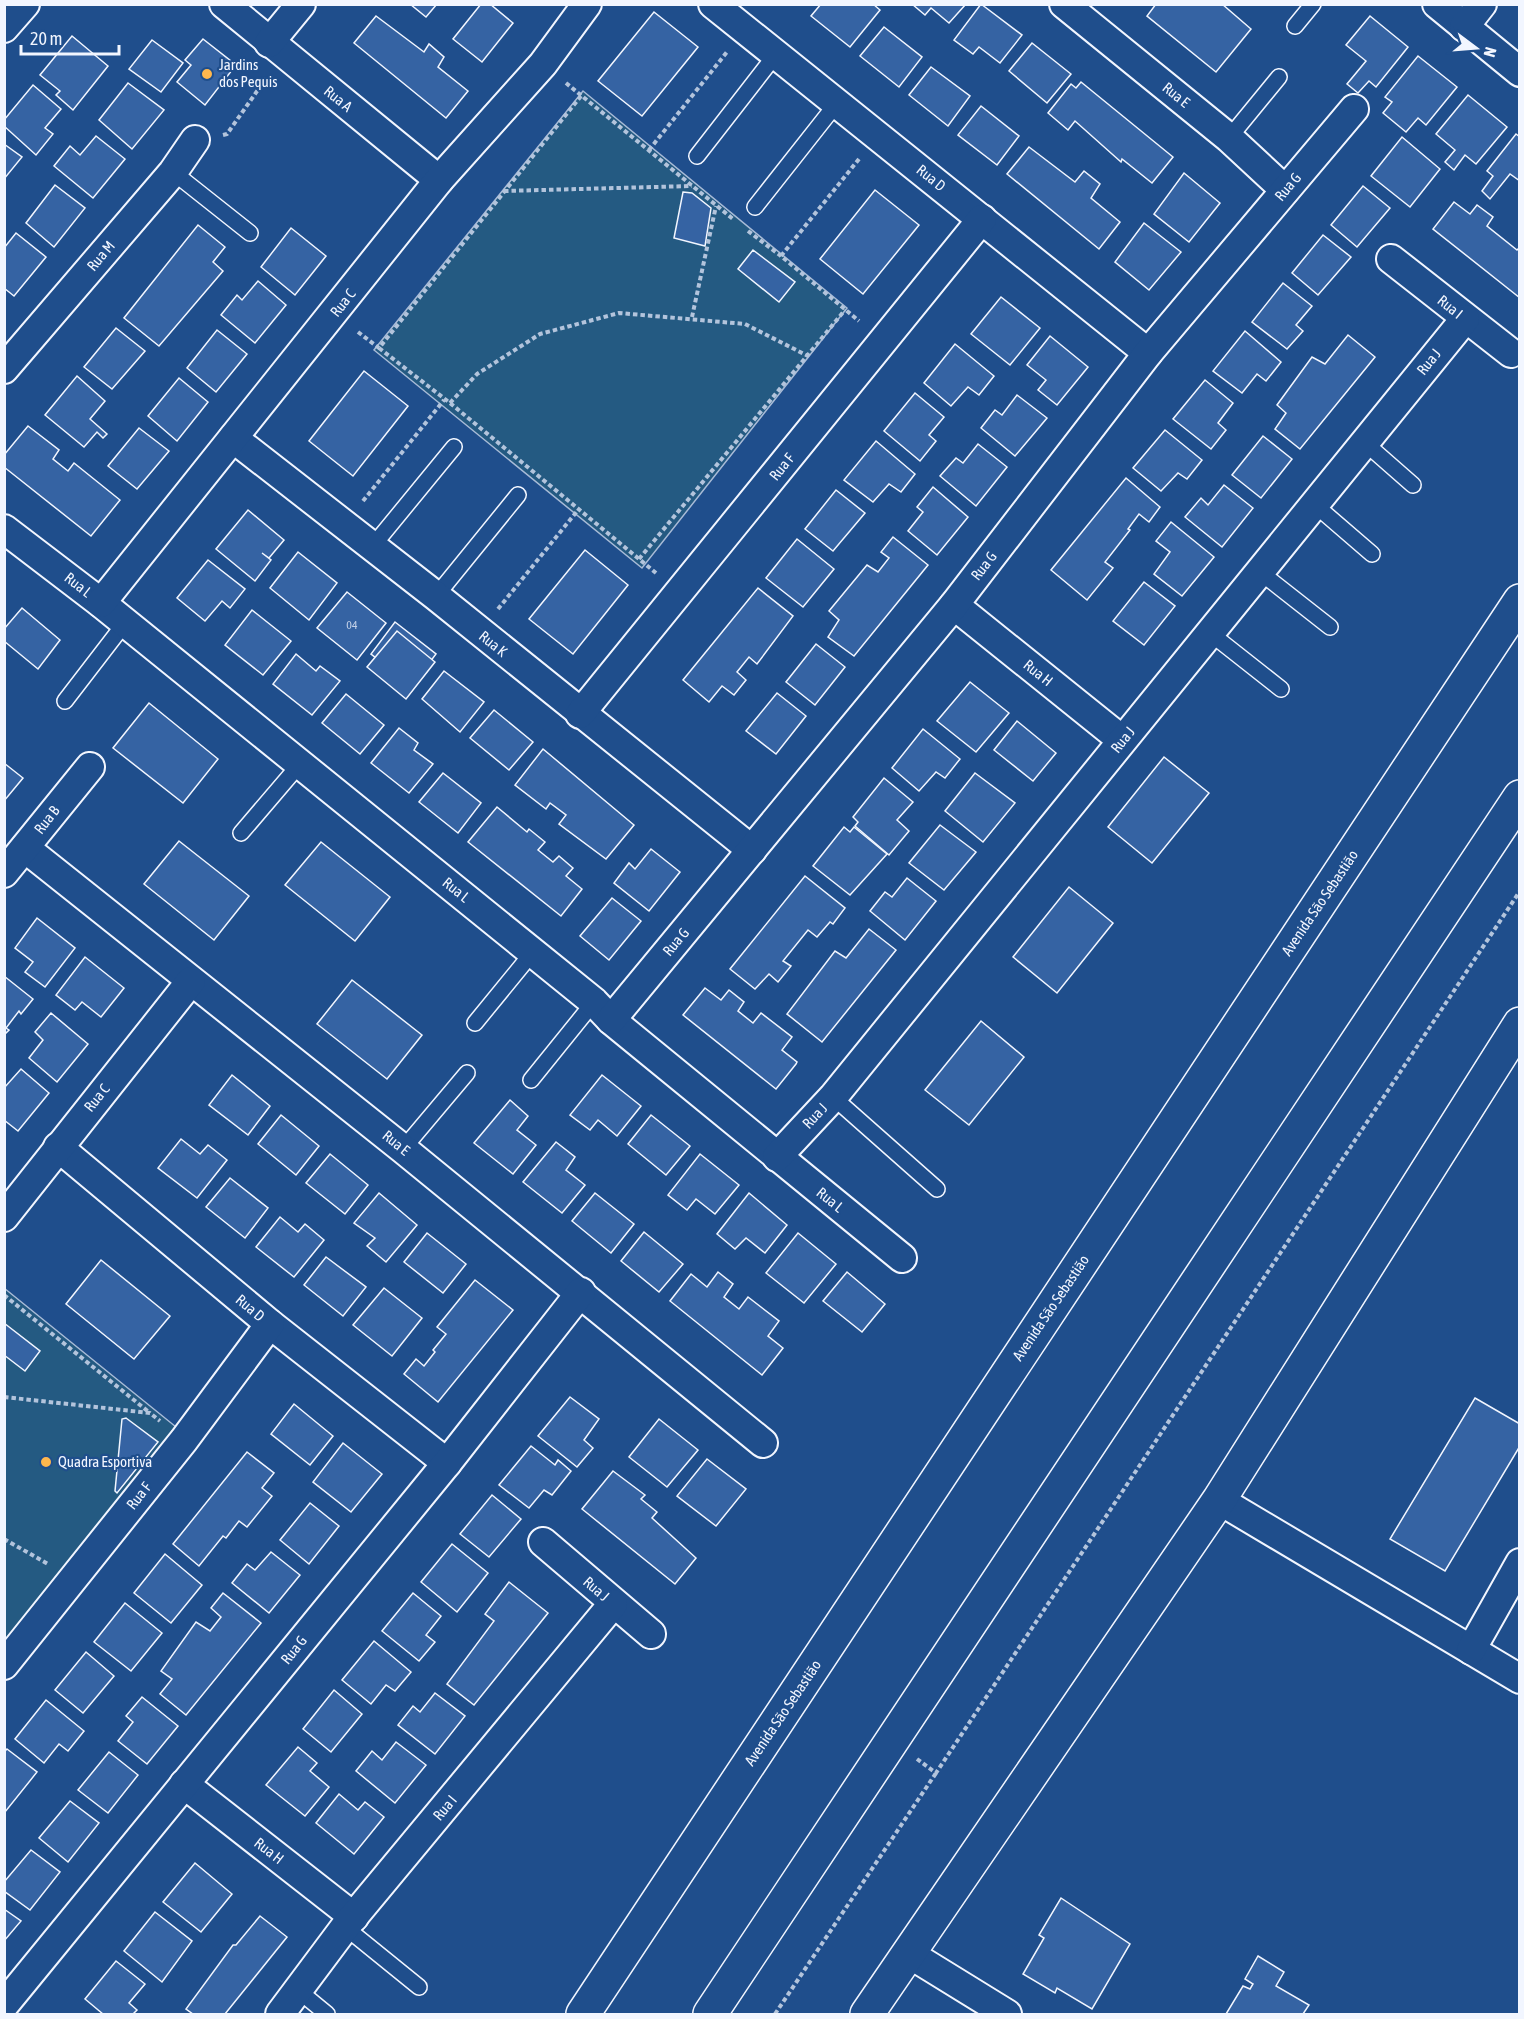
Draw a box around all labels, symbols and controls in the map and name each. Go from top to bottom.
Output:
scale bar [21,18,118,56]
north arrow [1446,18,1506,78]
text: 20 m [30,28,62,49]
text: N [1480,45,1500,59]
place label: Jardins dos Pequis [219,56,278,90]
marker: Jardins dos Pequis [200,67,214,81]
street label: Rua E [1159,79,1194,111]
street label: Rua A [321,82,356,115]
street label: Rua D [913,161,949,194]
street label: Rua G [1271,169,1304,204]
street label: Rua M [83,237,118,274]
street label: Rua C [327,285,359,320]
street label: Rua I [1434,291,1466,322]
street label: Rua J [1413,345,1444,378]
street label: Rua F [766,450,798,484]
street label: Rua G [967,548,1000,583]
street label: Rua L [61,569,95,601]
house number: 04 [346,618,358,632]
street label: Rua K [476,627,511,660]
street label: Rua H [1020,656,1056,689]
street label: Rua J [1107,723,1138,756]
street label: Rua B [30,802,63,837]
street label: Avenida São Sebastião [1278,847,1361,959]
street label: Rua L [439,874,473,906]
street label: Rua G [659,924,692,959]
street label: Rua C [80,1080,113,1115]
street label: Rua J [799,1099,831,1132]
street label: Rua E [379,1127,414,1159]
street label: Rua L [813,1184,847,1216]
street label: Avenida São Sebastião [1009,1252,1092,1364]
street label: Rua D [233,1291,268,1324]
place label: Quadra Esportiva [58,1453,152,1470]
marker: Quadra Esportiva [39,1455,53,1469]
street label: Rua F [123,1479,154,1513]
street label: Rua J [580,1573,613,1604]
street label: Rua G [277,1632,310,1667]
street label: Avenida São Sebastião [741,1657,824,1769]
street label: Rua I [429,1792,460,1824]
street label: Rua H [251,1834,287,1867]

